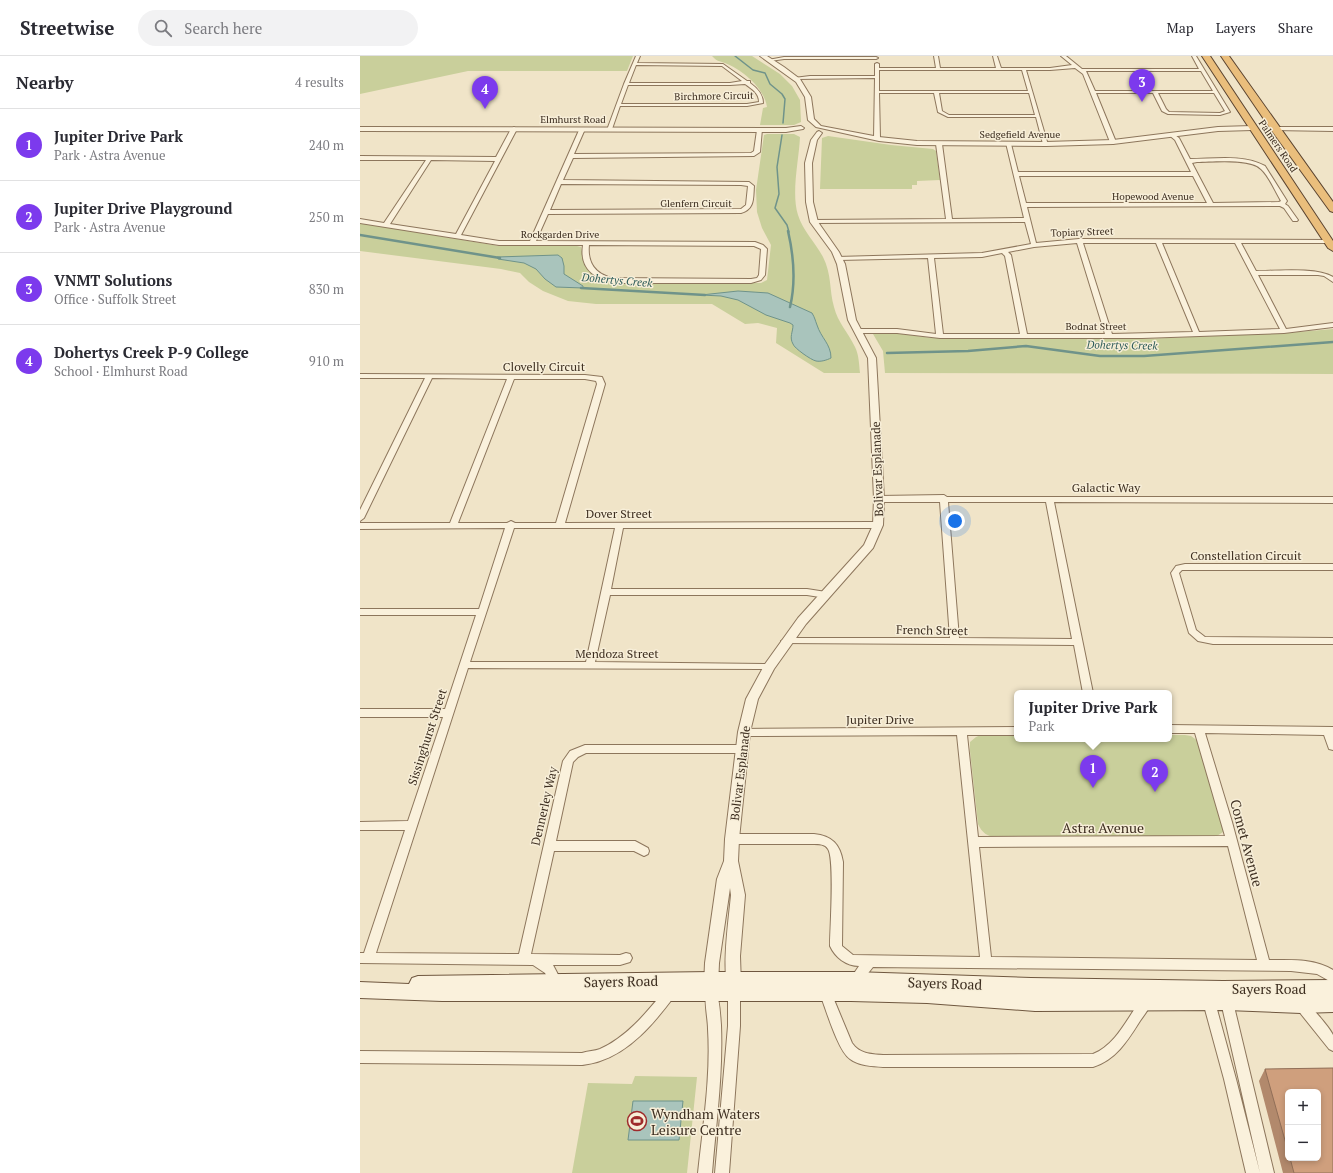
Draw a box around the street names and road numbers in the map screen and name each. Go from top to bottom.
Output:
street label: Birchmore Circuit [674,89,754,103]
street label: Elmhurst Road [540,113,606,126]
street label: Palmers Road [1256,117,1301,175]
street label: Sedgefield Avenue [980,128,1060,141]
street label: Hopewood Avenue [1112,190,1194,203]
street label: Glenfern Circuit [660,197,732,210]
street label: Topiary Street [1050,224,1114,240]
street label: Rockgarden Drive [521,228,599,241]
street label: Bodnat Street [1065,320,1127,333]
street label: Clovelly Circuit [503,359,586,374]
street label: Bolivar Esplanade [868,421,886,517]
street label: Galactic Way [1072,480,1141,495]
street label: Dover Street [586,506,653,521]
street label: Constellation Circuit [1190,548,1302,563]
street label: French Street [896,622,969,638]
street label: Mendoza Street [575,646,659,661]
street label: Sissinghurst Street [404,686,450,787]
street label: Jupiter Drive [846,712,914,727]
street label: Bolivar Esplanade [727,725,753,821]
street label: Dennerley Way [528,764,561,847]
street label: Comet Avenue [1226,797,1268,889]
street label: Astra Avenue [1062,818,1144,837]
street label: Sayers Road [584,971,659,991]
street label: Sayers Road [907,972,983,994]
street label: Sayers Road [1232,979,1306,998]

